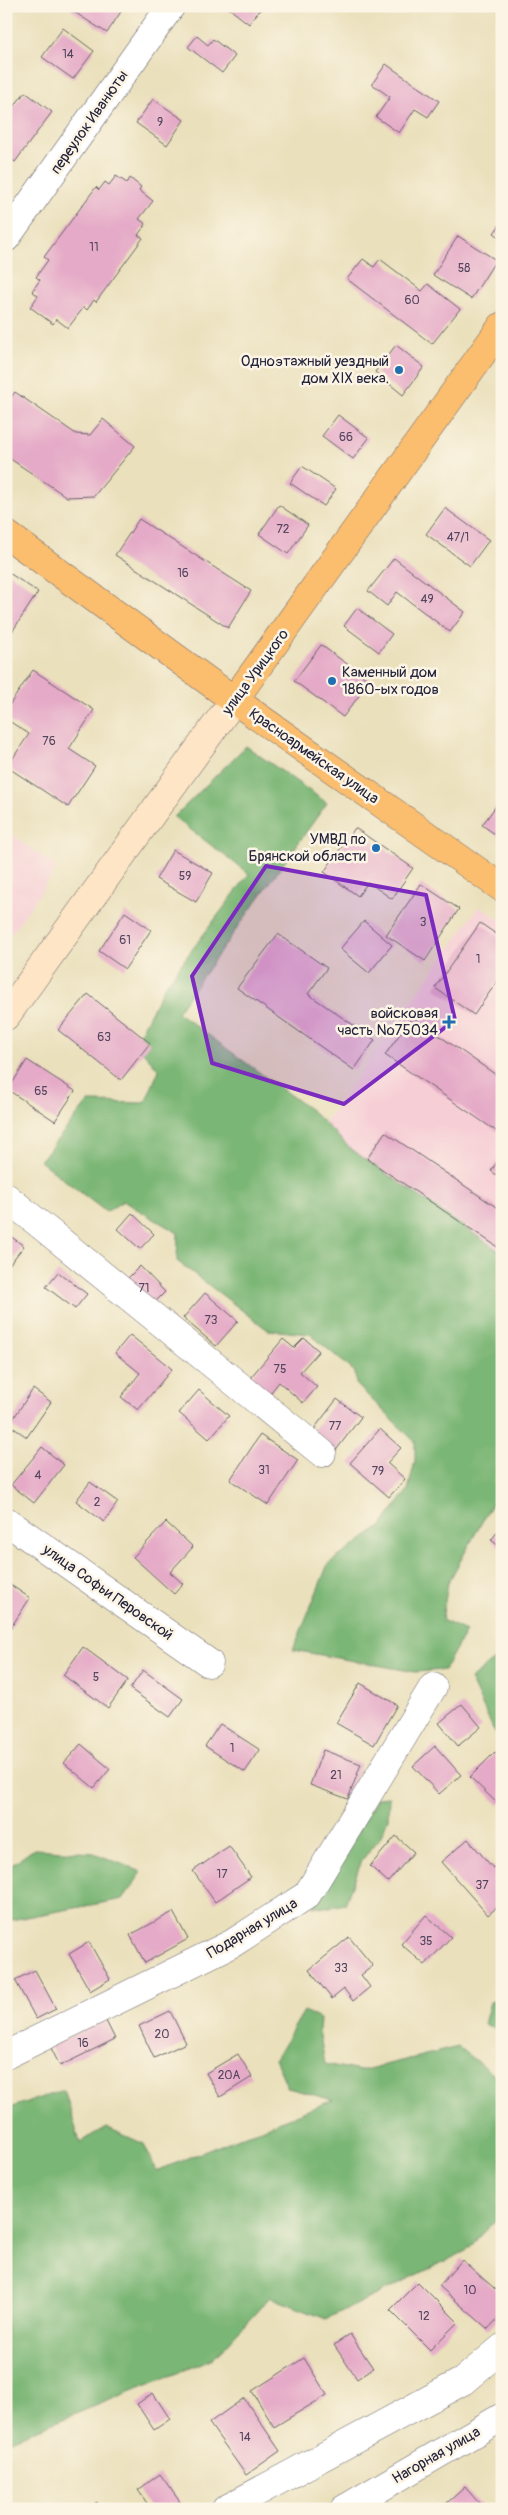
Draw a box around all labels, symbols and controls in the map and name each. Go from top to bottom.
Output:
house number: 14 [62,47,74,62]
street label: переулок Иванюты [46,67,132,178]
house number: 9 [157,115,163,130]
house number: 11 [89,240,99,255]
house number: 58 [458,261,470,276]
house number: 60 [404,293,420,308]
place label: Одноэтажный уездный дом XIX века. [241,352,389,388]
marker: Одноэтажный уездный дом XIX века. [393,364,405,376]
house number: 66 [339,430,353,445]
house number: 72 [276,522,290,537]
house number: 47/1 [447,530,469,545]
house number: 16 [177,566,189,581]
house number: 49 [420,592,434,607]
street label: улица Урицкого [217,626,293,720]
place label: Каменный дом 1860-ых годов [342,663,439,699]
marker: Каменный дом 1860-ых годов [326,675,338,687]
street label: Красноармейская улица [245,704,382,808]
house number: 76 [42,734,56,749]
place label: УМВД по Брянской области [248,830,366,866]
marker: УМВД по Брянской области [370,842,382,854]
house number: 59 [179,869,191,884]
house number: 3 [420,915,427,930]
house number: 61 [119,933,131,948]
house number: 1 [476,952,480,967]
place label: войсковая часть №75034 [337,1004,438,1040]
marker: войсковая часть №75034 [442,1015,456,1029]
house number: 63 [97,1030,111,1045]
house number: 65 [34,1084,48,1099]
house number: 71 [138,1281,150,1296]
house number: 73 [204,1313,218,1328]
house number: 75 [274,1362,286,1377]
house number: 77 [329,1419,342,1434]
house number: 31 [258,1463,270,1478]
house number: 79 [372,1464,384,1479]
house number: 4 [35,1468,42,1483]
house number: 2 [94,1495,101,1510]
street label: улица Софьи Перовской [38,1540,177,1645]
house number: 5 [93,1670,99,1685]
house number: 1 [230,1741,234,1756]
house number: 21 [330,1768,342,1783]
house number: 17 [216,1867,228,1882]
house number: 37 [475,1878,489,1893]
street label: Подарная улица [204,1894,301,1963]
house number: 35 [419,1934,433,1949]
house number: 33 [334,1961,348,1976]
house number: 20 [155,2027,169,2042]
house number: 16 [77,2036,89,2051]
house number: 20А [218,2068,241,2083]
house number: 10 [464,2283,476,2298]
house number: 12 [418,2309,430,2324]
street label: Нагорная улица [389,2422,484,2488]
house number: 14 [239,2430,251,2445]

